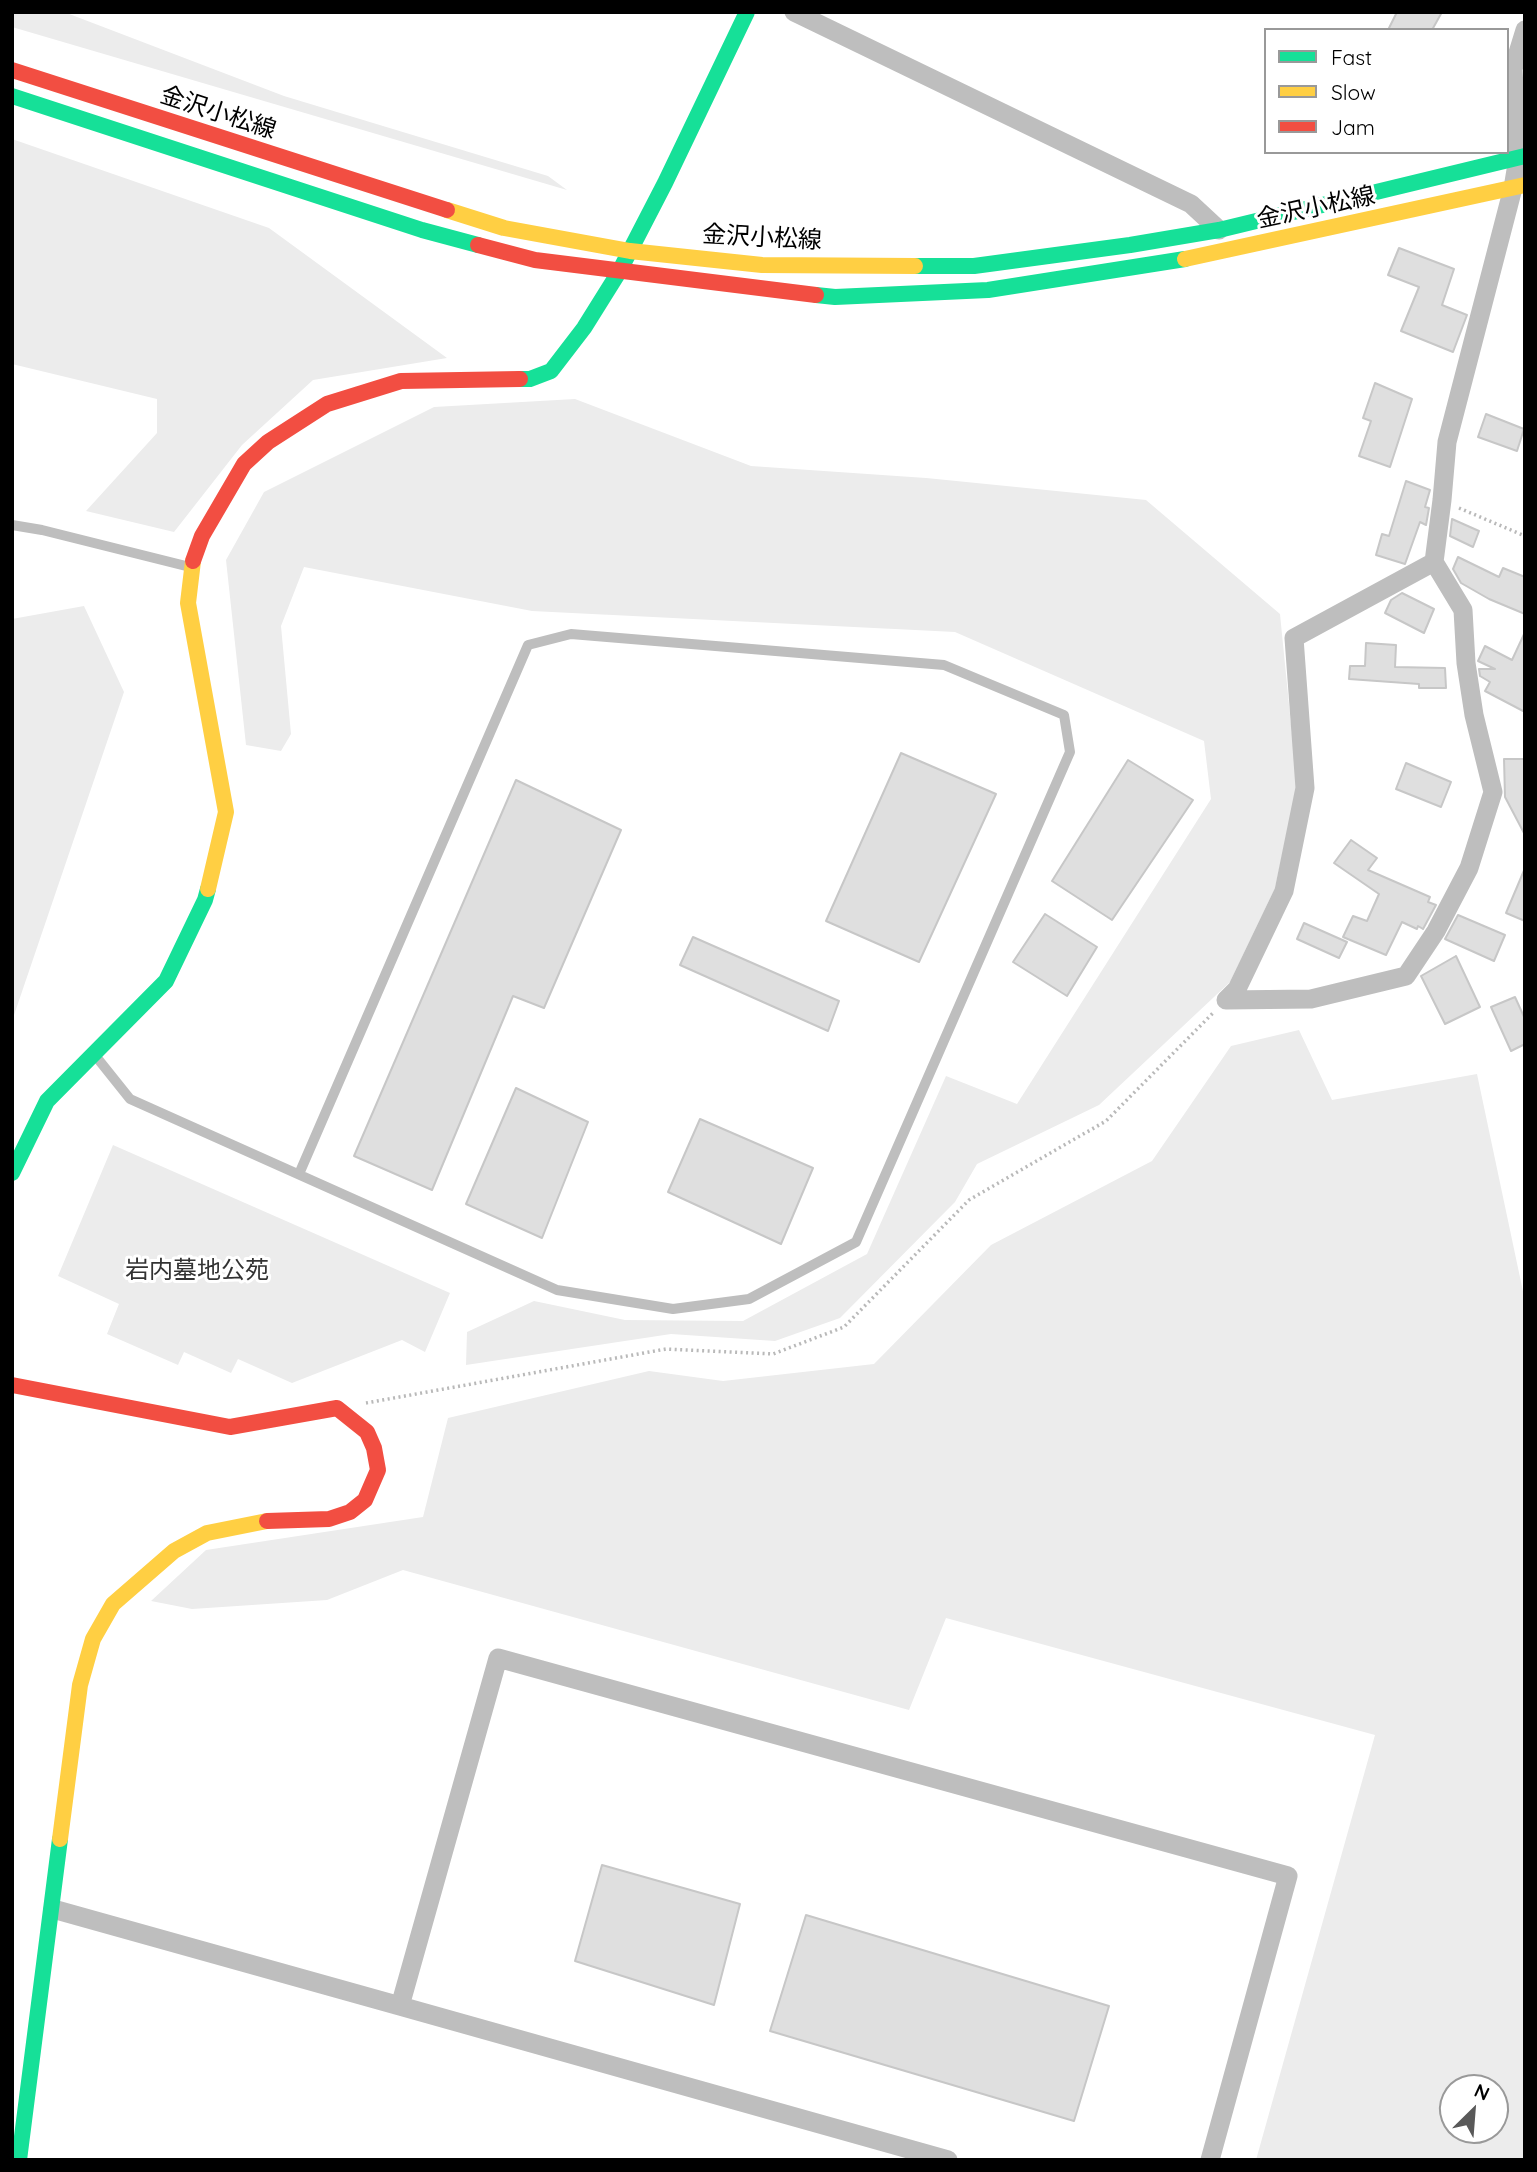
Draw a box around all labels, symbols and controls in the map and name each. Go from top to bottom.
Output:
legend [1264,28,1509,154]
text: Fast [1331,44,1372,70]
text: Slow [1331,79,1376,105]
street label: 金沢小松線 [156,81,280,145]
text: Jam [1331,114,1375,140]
street label: 金沢小松線 [1254,181,1378,235]
street label: 金沢小松線 [701,220,823,256]
park label: 岩内墓地公苑 [125,1257,269,1285]
north arrow [1439,2074,1509,2144]
text: N [1471,2078,1493,2106]

